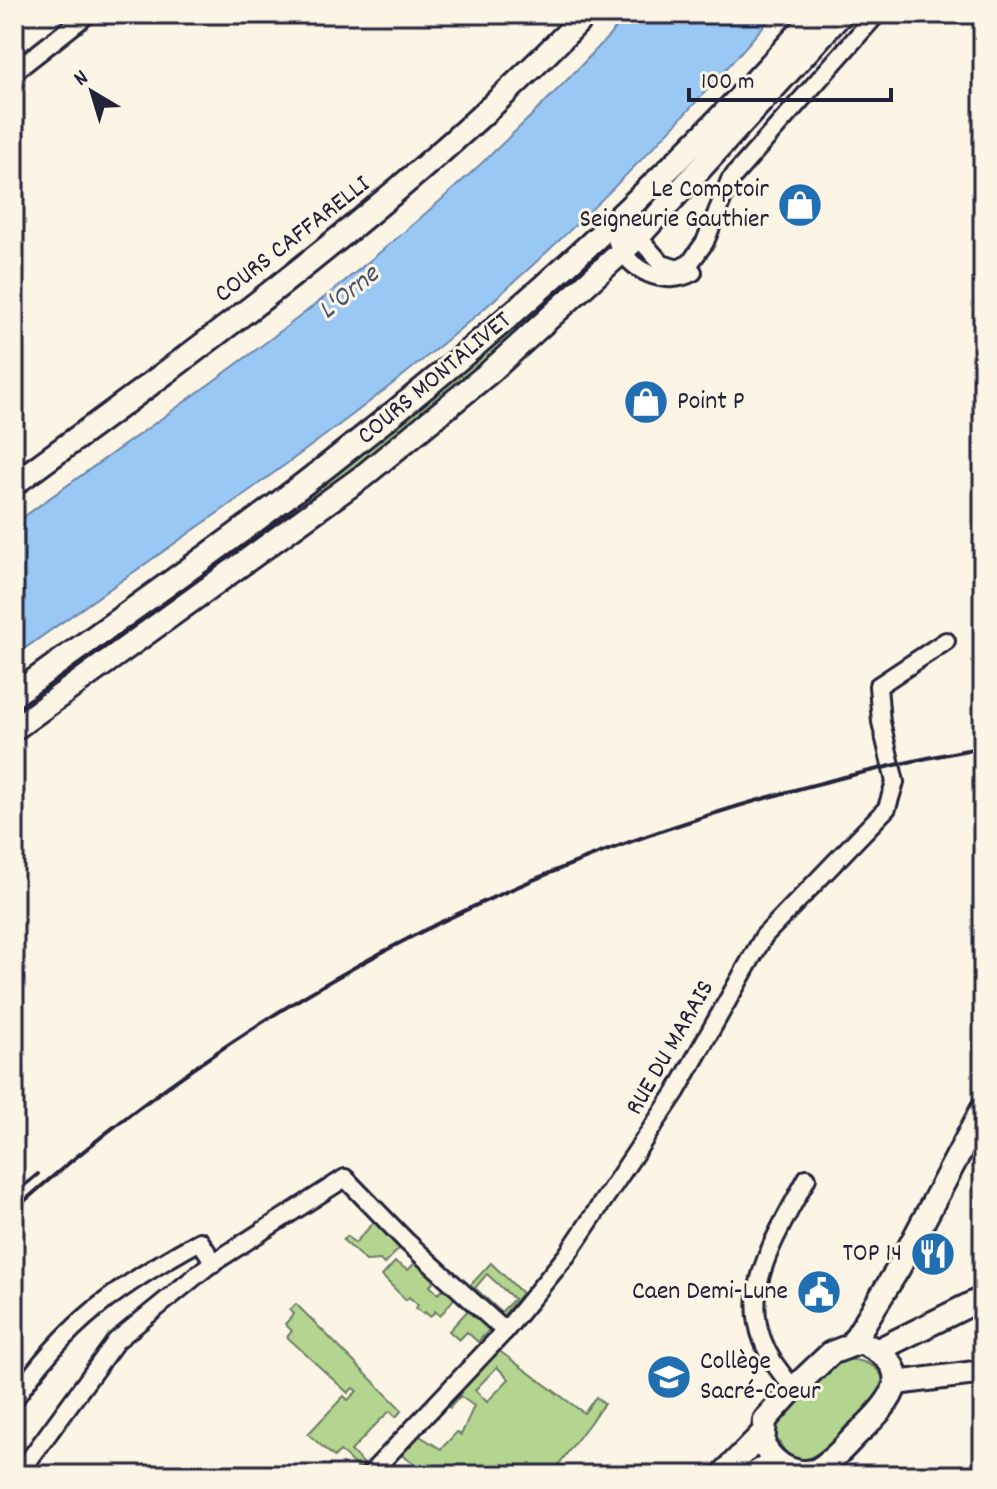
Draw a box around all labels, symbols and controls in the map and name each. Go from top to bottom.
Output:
north arrow [52,52,132,132]
scale bar [689,52,891,102]
text: N [68,63,96,95]
text: 100 m [701,66,754,100]
street label: COURS CAFFARELLI [207,167,379,313]
place label: Le Comptoir Seigneurie Gauthier [580,172,769,239]
shop icon: Le Comptoir Seigneurie Gauthier [776,181,824,229]
water label: L'Orne [311,256,391,331]
street label: COURS MONTALIVET [350,303,521,455]
shop icon: Point P [622,378,670,426]
place label: Point P [677,384,745,421]
street label: RUE DU MARAIS [617,974,725,1122]
restaurant icon: TOP 14 [909,1230,957,1278]
place label: TOP 14 [842,1236,902,1273]
public building icon: Caen Demi-Lune [795,1268,843,1316]
place label: Caen Demi-Lune [632,1274,788,1311]
place label: Collège Sacré-Coeur [700,1344,821,1411]
school or university icon: Collège Sacré-Coeur [645,1353,693,1401]

